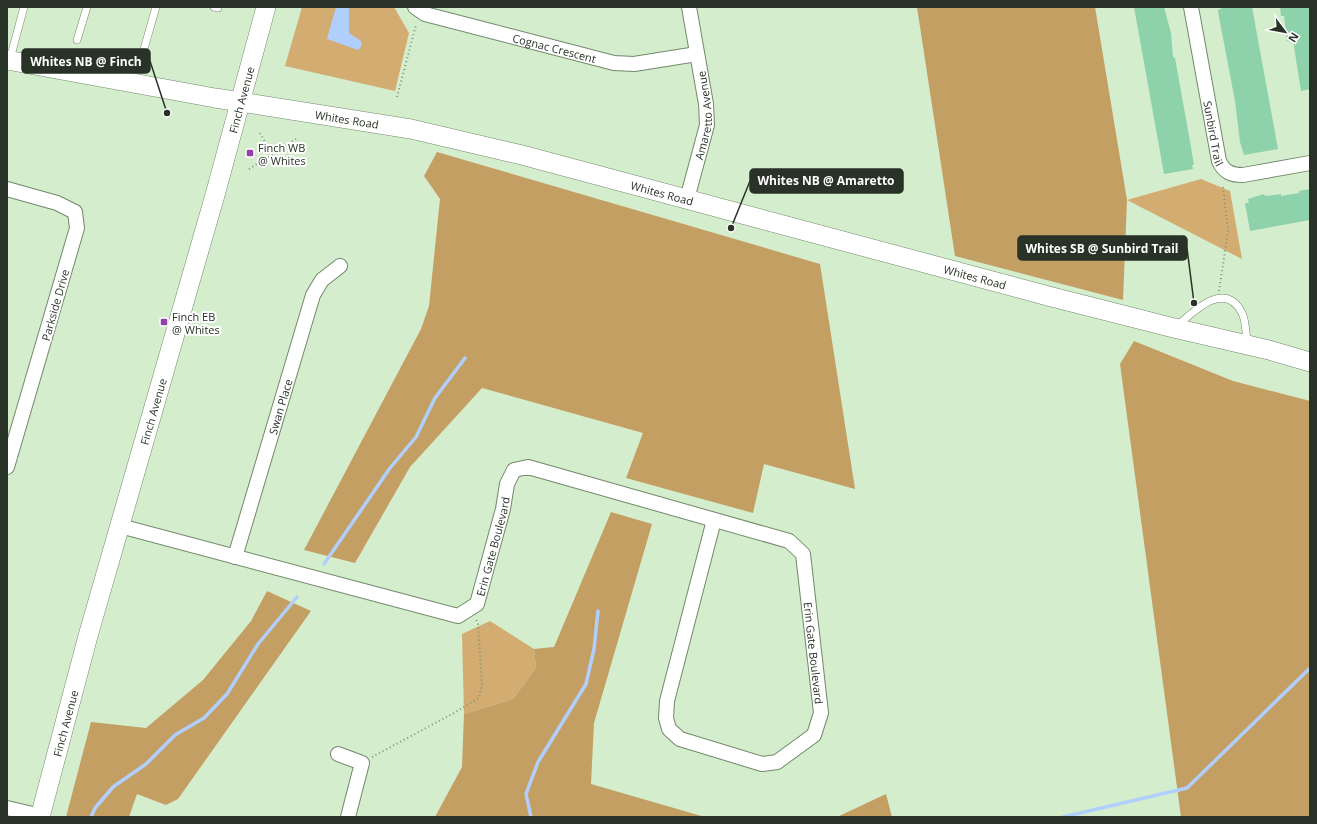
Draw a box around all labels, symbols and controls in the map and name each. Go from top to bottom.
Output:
north arrow [1265,12,1305,52]
street label: Cognac Crescent [511,30,598,66]
text: N [1285,30,1303,45]
callout: Whites NB @ Finch [22,49,150,73]
text: Whites NB @ Finch [30,53,142,70]
street label: Finch Avenue [225,65,257,135]
street label: Amaretto Avenue [691,70,715,161]
street label: Sunbird Trail [1201,99,1228,169]
street label: Whites Road [314,106,380,131]
place label: Finch WB @ Whites [258,140,306,168]
marker: Finch WB @ Whites [245,148,255,158]
callout: Whites NB @ Amaretto [750,169,903,193]
text: Whites NB @ Amaretto [757,172,895,189]
street label: Whites Road [629,177,695,208]
callout: Whites SB @ Sunbird Trail [1018,236,1187,260]
text: Whites SB @ Sunbird Trail [1026,240,1178,257]
street label: Whites Road [942,261,1008,292]
street label: Parkside Drive [38,268,72,342]
place label: Finch EB @ Whites [172,309,220,337]
marker: Finch EB @ Whites [159,317,169,327]
street label: Finch Avenue [136,376,169,446]
street label: Swan Place [264,377,295,436]
street label: Erin Gate Boulevard [472,496,512,598]
street label: Erin Gate Boulevard [801,601,827,705]
street label: Finch Avenue [49,688,81,758]

